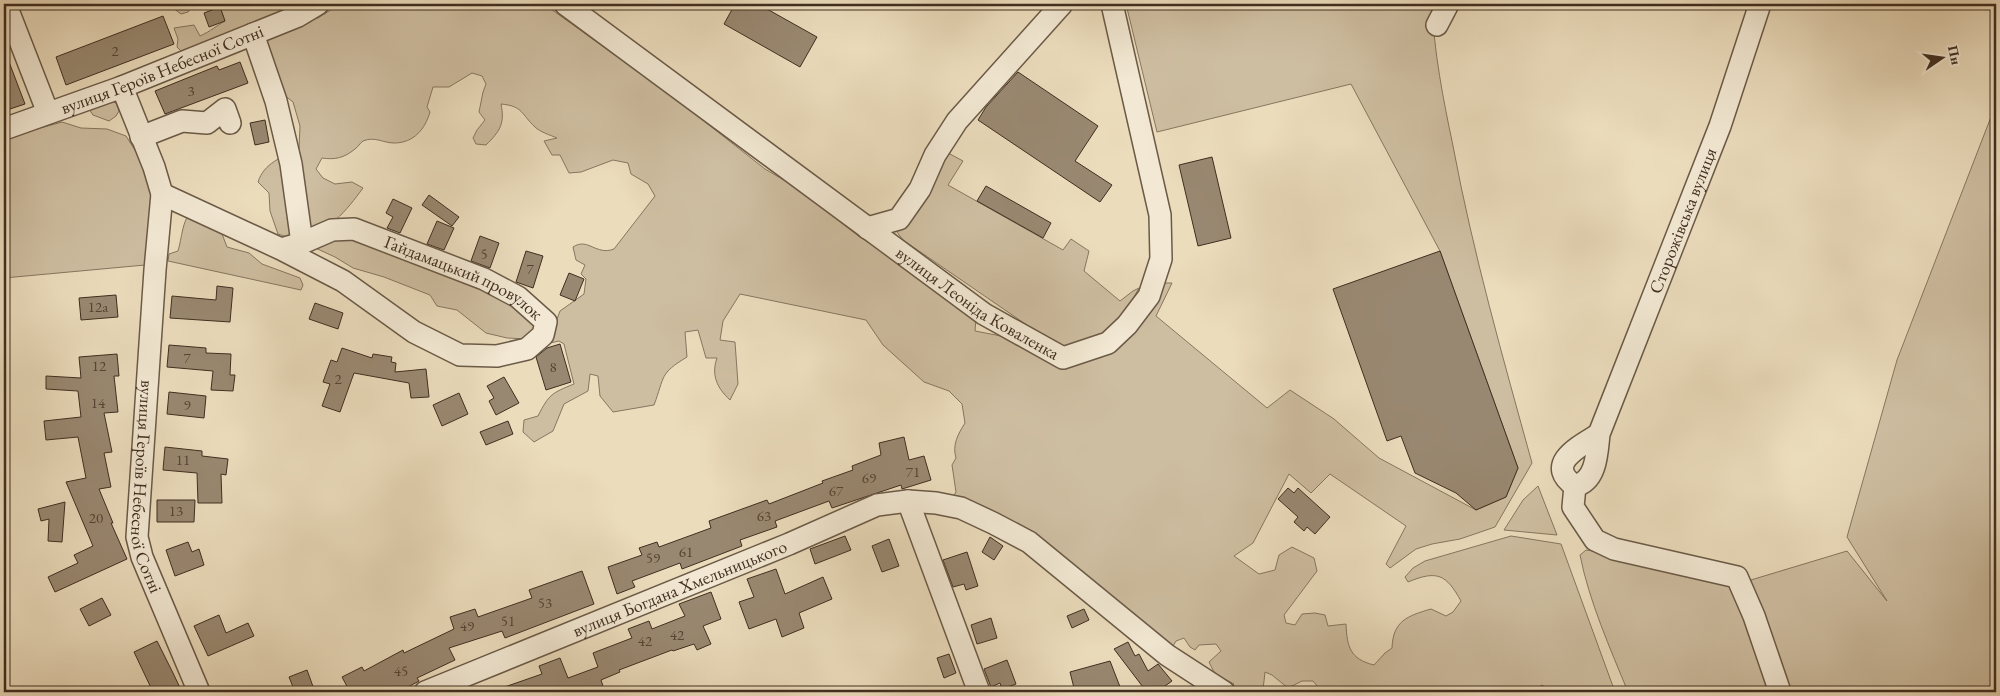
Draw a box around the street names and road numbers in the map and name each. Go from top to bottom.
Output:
street label: вулиця Героїв Небесної Сотні [58,19,267,119]
street label: Сторожівська вулиця [1643,144,1721,297]
street label: Гайдамацький провулок [381,230,548,325]
street label: вулиця Леоніда Коваленка [892,241,1064,365]
street label: вулиця Героїв Небесної Сотні [126,379,168,597]
street label: вулиця Богдана Хмельницького [569,534,790,642]

